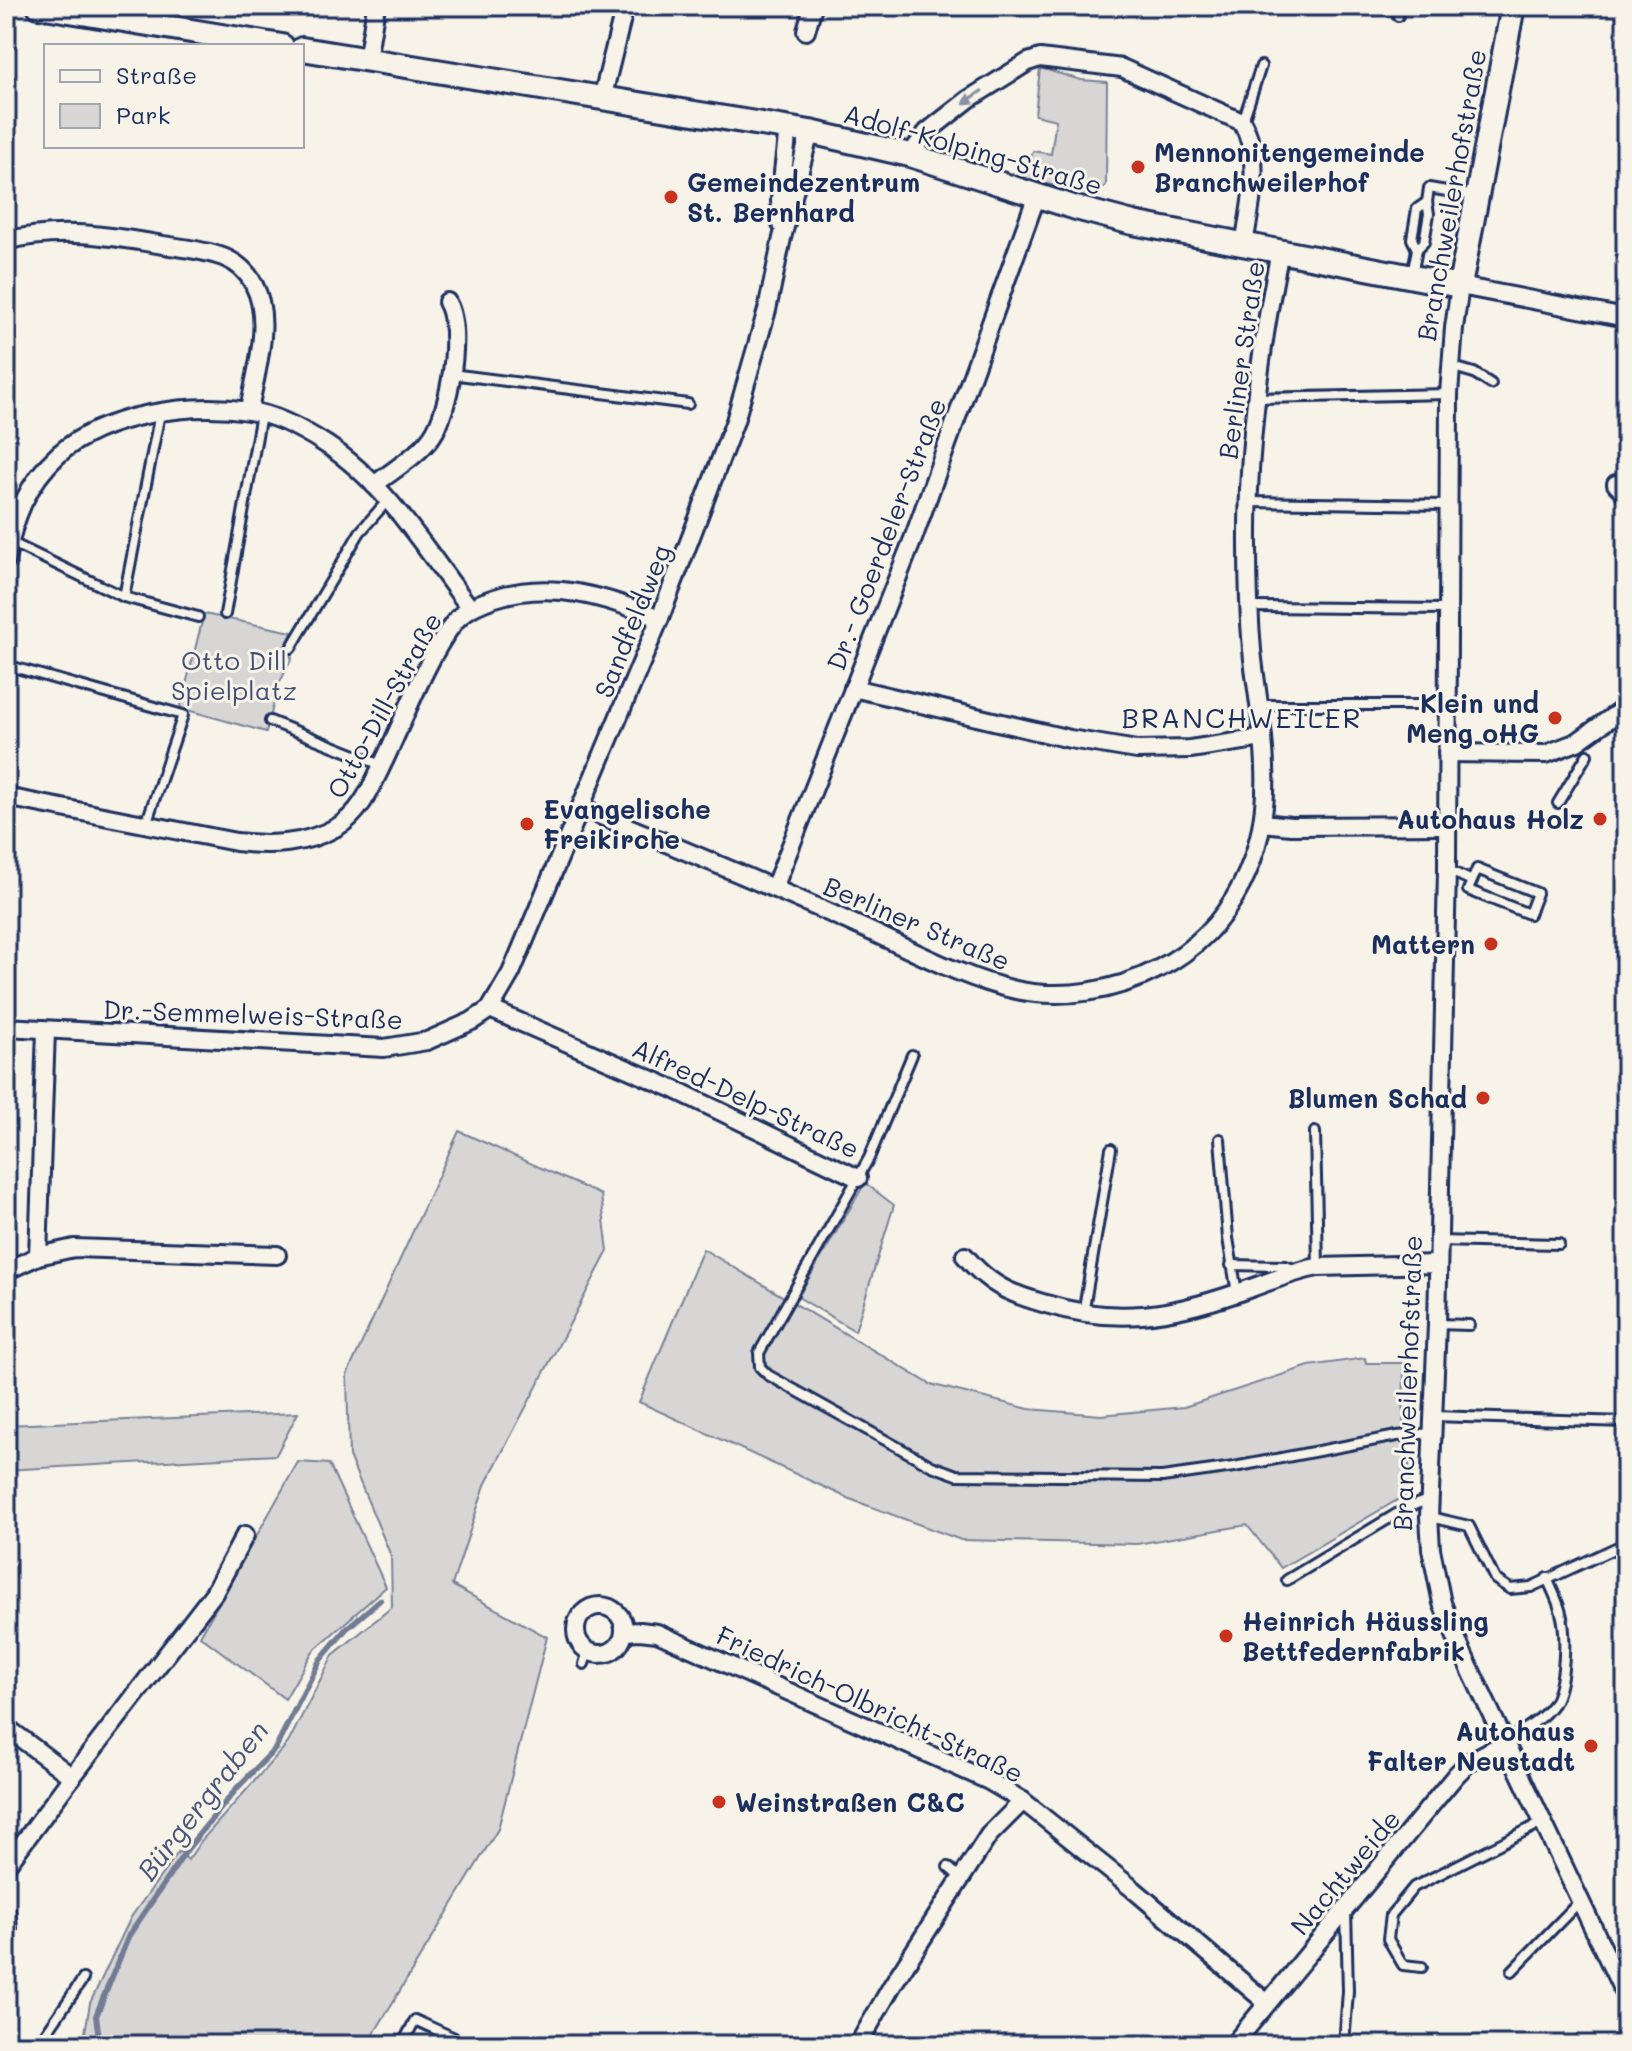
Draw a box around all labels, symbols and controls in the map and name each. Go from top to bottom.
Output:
legend [44,44,304,148]
street label: Branchweilerhofstraße [1409,46,1493,344]
text: Straße [116,59,197,90]
one-way arrow [963,89,984,104]
street label: Adolf-Kolping-Straße [840,96,1106,202]
text: Park [116,99,170,130]
place label: Mennonitengemeinde Branchweilerhof [1154,135,1425,199]
marker: Mennonitengemeinde Branchweilerhof [1129,158,1147,176]
place label: Gemeindezentrum St. Bernhard [687,165,920,229]
marker: Gemeindezentrum St. Bernhard [662,188,680,206]
street label: Berliner Straße [1210,259,1272,461]
street label: Dr.- Goerdeler-Straße [818,393,954,675]
street label: Sandfeldweg [586,539,678,703]
street label: Otto-Dill-Straße [319,606,449,804]
park label: Otto Dill Spielplatz [171,643,297,707]
place label: Klein und Meng oHG [1406,686,1539,750]
district label: BRANCHWEILER [1122,699,1362,735]
marker: Klein und Meng oHG [1546,709,1564,727]
place label: Evangelische Freikirche [543,792,711,856]
place label: Autohaus Holz [1397,802,1584,836]
marker: Autohaus Holz [1591,810,1609,828]
marker: Evangelische Freikirche [518,815,536,833]
street label: Berliner Straße [819,868,1015,978]
place label: Mattern [1371,927,1475,961]
marker: Mattern [1482,935,1500,953]
street label: Dr.-Semmelweis-Straße [102,992,404,1036]
street label: Alfred-Delp-Straße [627,1030,865,1166]
place label: Blumen Schad [1288,1081,1467,1115]
marker: Blumen Schad [1474,1089,1492,1107]
street label: Branchweilerhofstraße [1385,1235,1429,1531]
place label: Heinrich Häussling Bettfedernfabrik [1242,1604,1489,1668]
street label: Friedrich-Olbricht-Straße [711,1618,1029,1790]
marker: Heinrich Häussling Bettfedernfabrik [1217,1627,1235,1645]
water label: Bürgergraben [128,1713,276,1887]
place label: Autohaus Falter Neustadt [1367,1714,1575,1778]
marker: Autohaus Falter Neustadt [1582,1737,1600,1755]
place label: Weinstraßen C&C [735,1785,965,1819]
marker: Weinstraßen C&C [710,1793,728,1811]
street label: Nachtweide [1283,1802,1407,1942]

